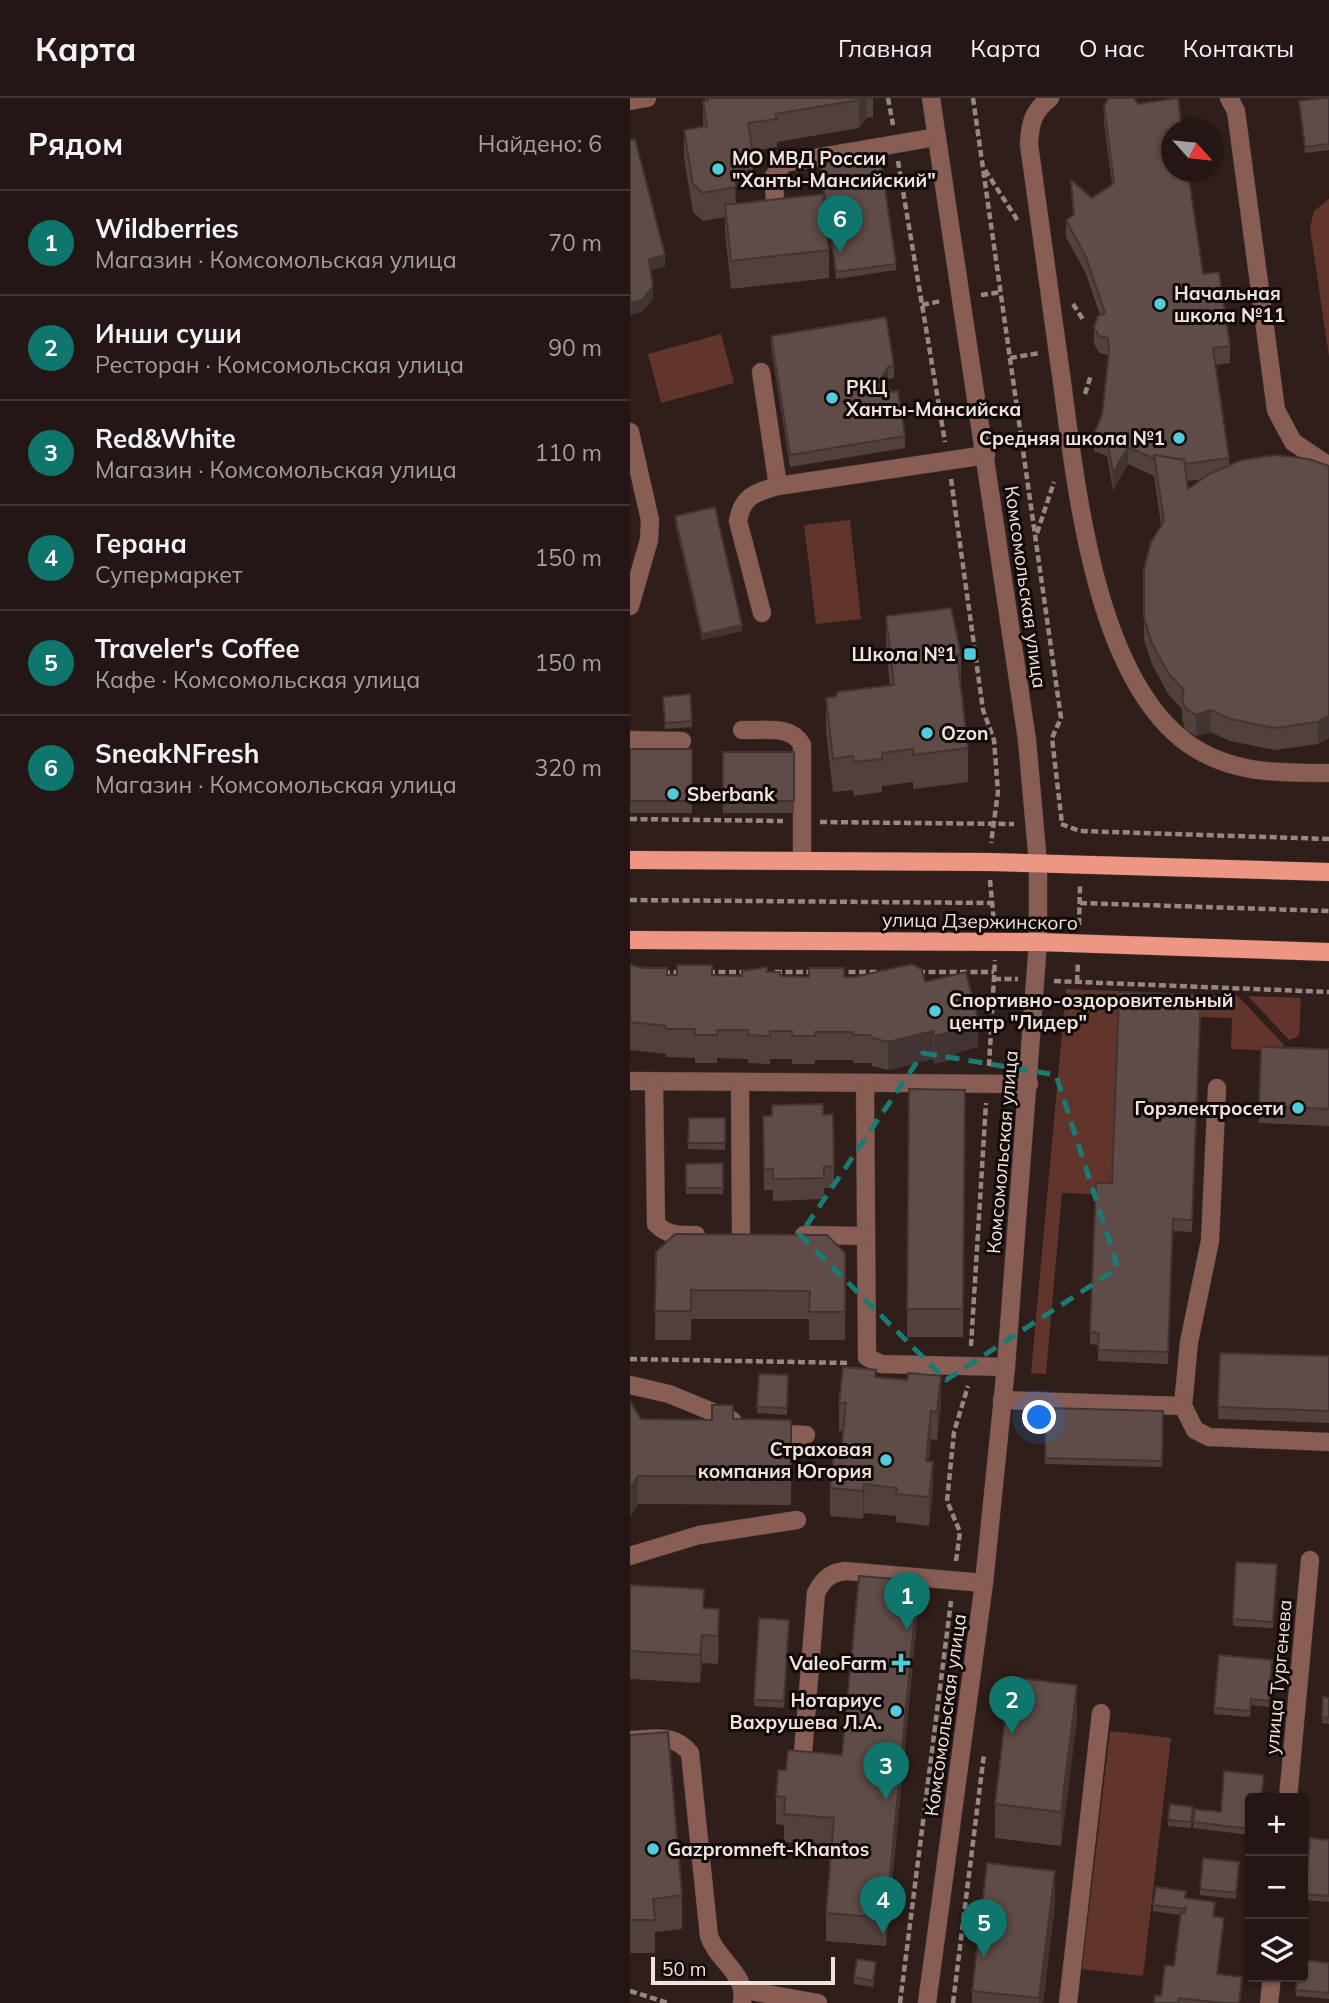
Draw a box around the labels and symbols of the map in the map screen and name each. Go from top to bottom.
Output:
north arrow [1161,119,1224,182]
place label: МО МВД России "Ханты-Мансийский" [732,146,936,192]
marker: МО МВД России "Ханты-Мансийский" [710,161,726,177]
pin: 6 [817,195,863,253]
place label: Начальная школа №11 [1174,281,1285,327]
marker: Начальная школа №11 [1152,296,1168,312]
place label: РКЦ Ханты-Мансийска [845,375,1021,421]
marker: РКЦ Ханты-Мансийска [824,390,840,406]
place label: Средняя школа №1 [979,426,1165,450]
marker: Средняя школа №1 [1171,430,1187,446]
street label: Комсомольская улица [1000,484,1052,690]
place label: Школа №1 [852,642,956,666]
marker: Школа №1 [962,646,978,662]
place label: Ozon [941,721,988,745]
marker: Ozon [919,725,935,741]
place label: Sberbank [687,782,775,806]
marker: Sberbank [665,786,681,802]
street label: улица Дзержинского [882,907,1078,935]
place label: Спортивно-оздоровительный центр "Лидер" [949,988,1233,1034]
marker: Спортивно-оздоровительный центр "Лидер" [927,1003,943,1019]
street label: Комсомольская улица [981,1049,1023,1255]
place label: Горэлектросети [1135,1096,1284,1120]
marker: Горэлектросети [1290,1100,1306,1116]
your location [1022,1400,1056,1434]
place label: Страховая компания Югория [698,1437,872,1483]
marker: Страховая компания Югория [878,1452,894,1468]
pin: 1 [884,1572,930,1630]
street label: улица Тургенева [1259,1599,1297,1755]
street label: Комсомольская улица [919,1612,971,1818]
place label: ValeoFarm [788,1651,887,1675]
marker: ValeoFarm [893,1655,909,1671]
pin: 2 [989,1676,1035,1734]
place label: Нотариус Вахрушева Л.А. [730,1688,882,1734]
marker: Нотариус Вахрушева Л.А. [888,1703,904,1719]
pin: 3 [863,1742,909,1800]
place label: Gazpromneft-Khantos [667,1837,869,1861]
marker: Gazpromneft-Khantos [645,1841,661,1857]
pin: 4 [860,1876,906,1934]
pin: 5 [961,1899,1007,1957]
scale bar [651,1954,835,1986]

